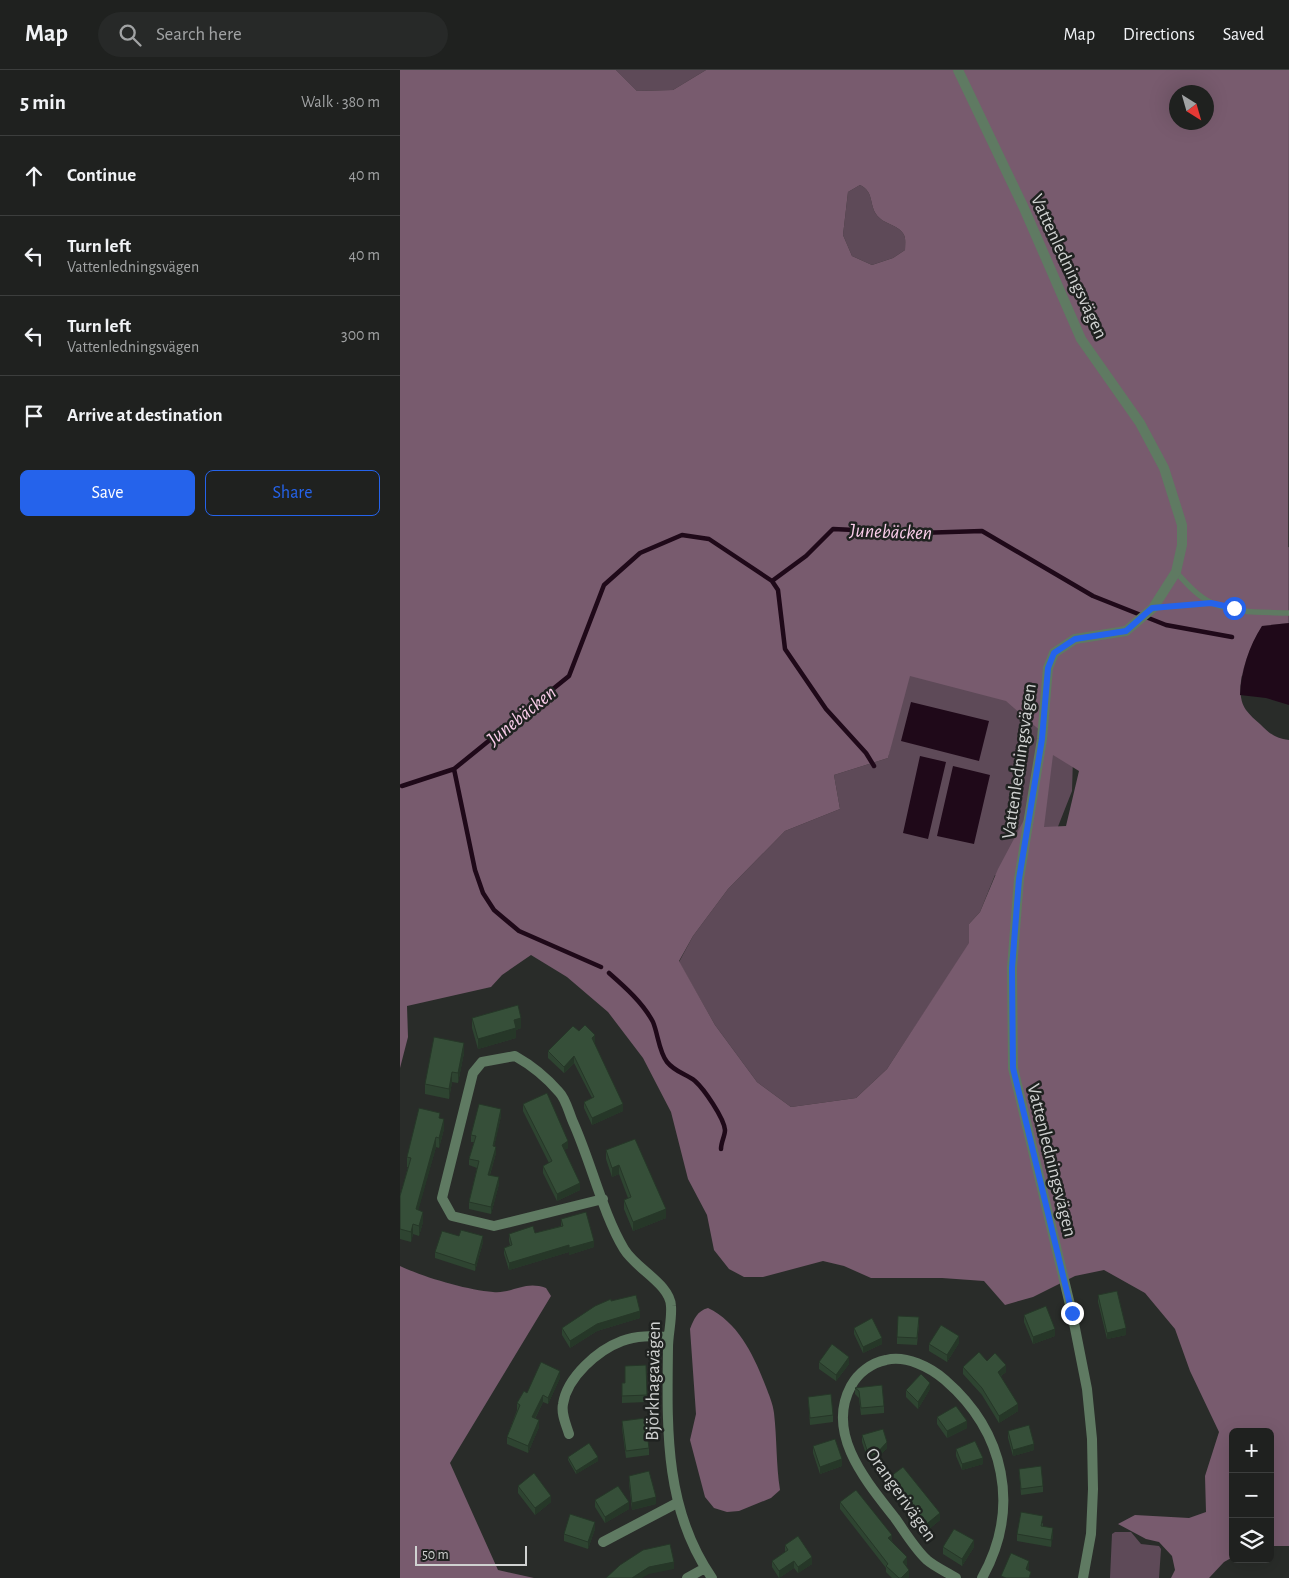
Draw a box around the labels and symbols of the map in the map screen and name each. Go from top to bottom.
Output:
north arrow [1169,85,1214,130]
street label: Vattenledningsvägen [1027,191,1110,342]
water label: Junebäcken [848,521,932,543]
route start [1223,597,1246,620]
water label: Junebäcken [483,682,560,750]
street label: Vattenledningsvägen [999,682,1040,840]
street label: Vattenledningsvägen [1023,1082,1080,1239]
route end [1061,1302,1084,1325]
street label: Björkhagavägen [643,1321,664,1441]
street label: Orangerivägen [862,1445,940,1545]
scale bar [415,1543,528,1566]

